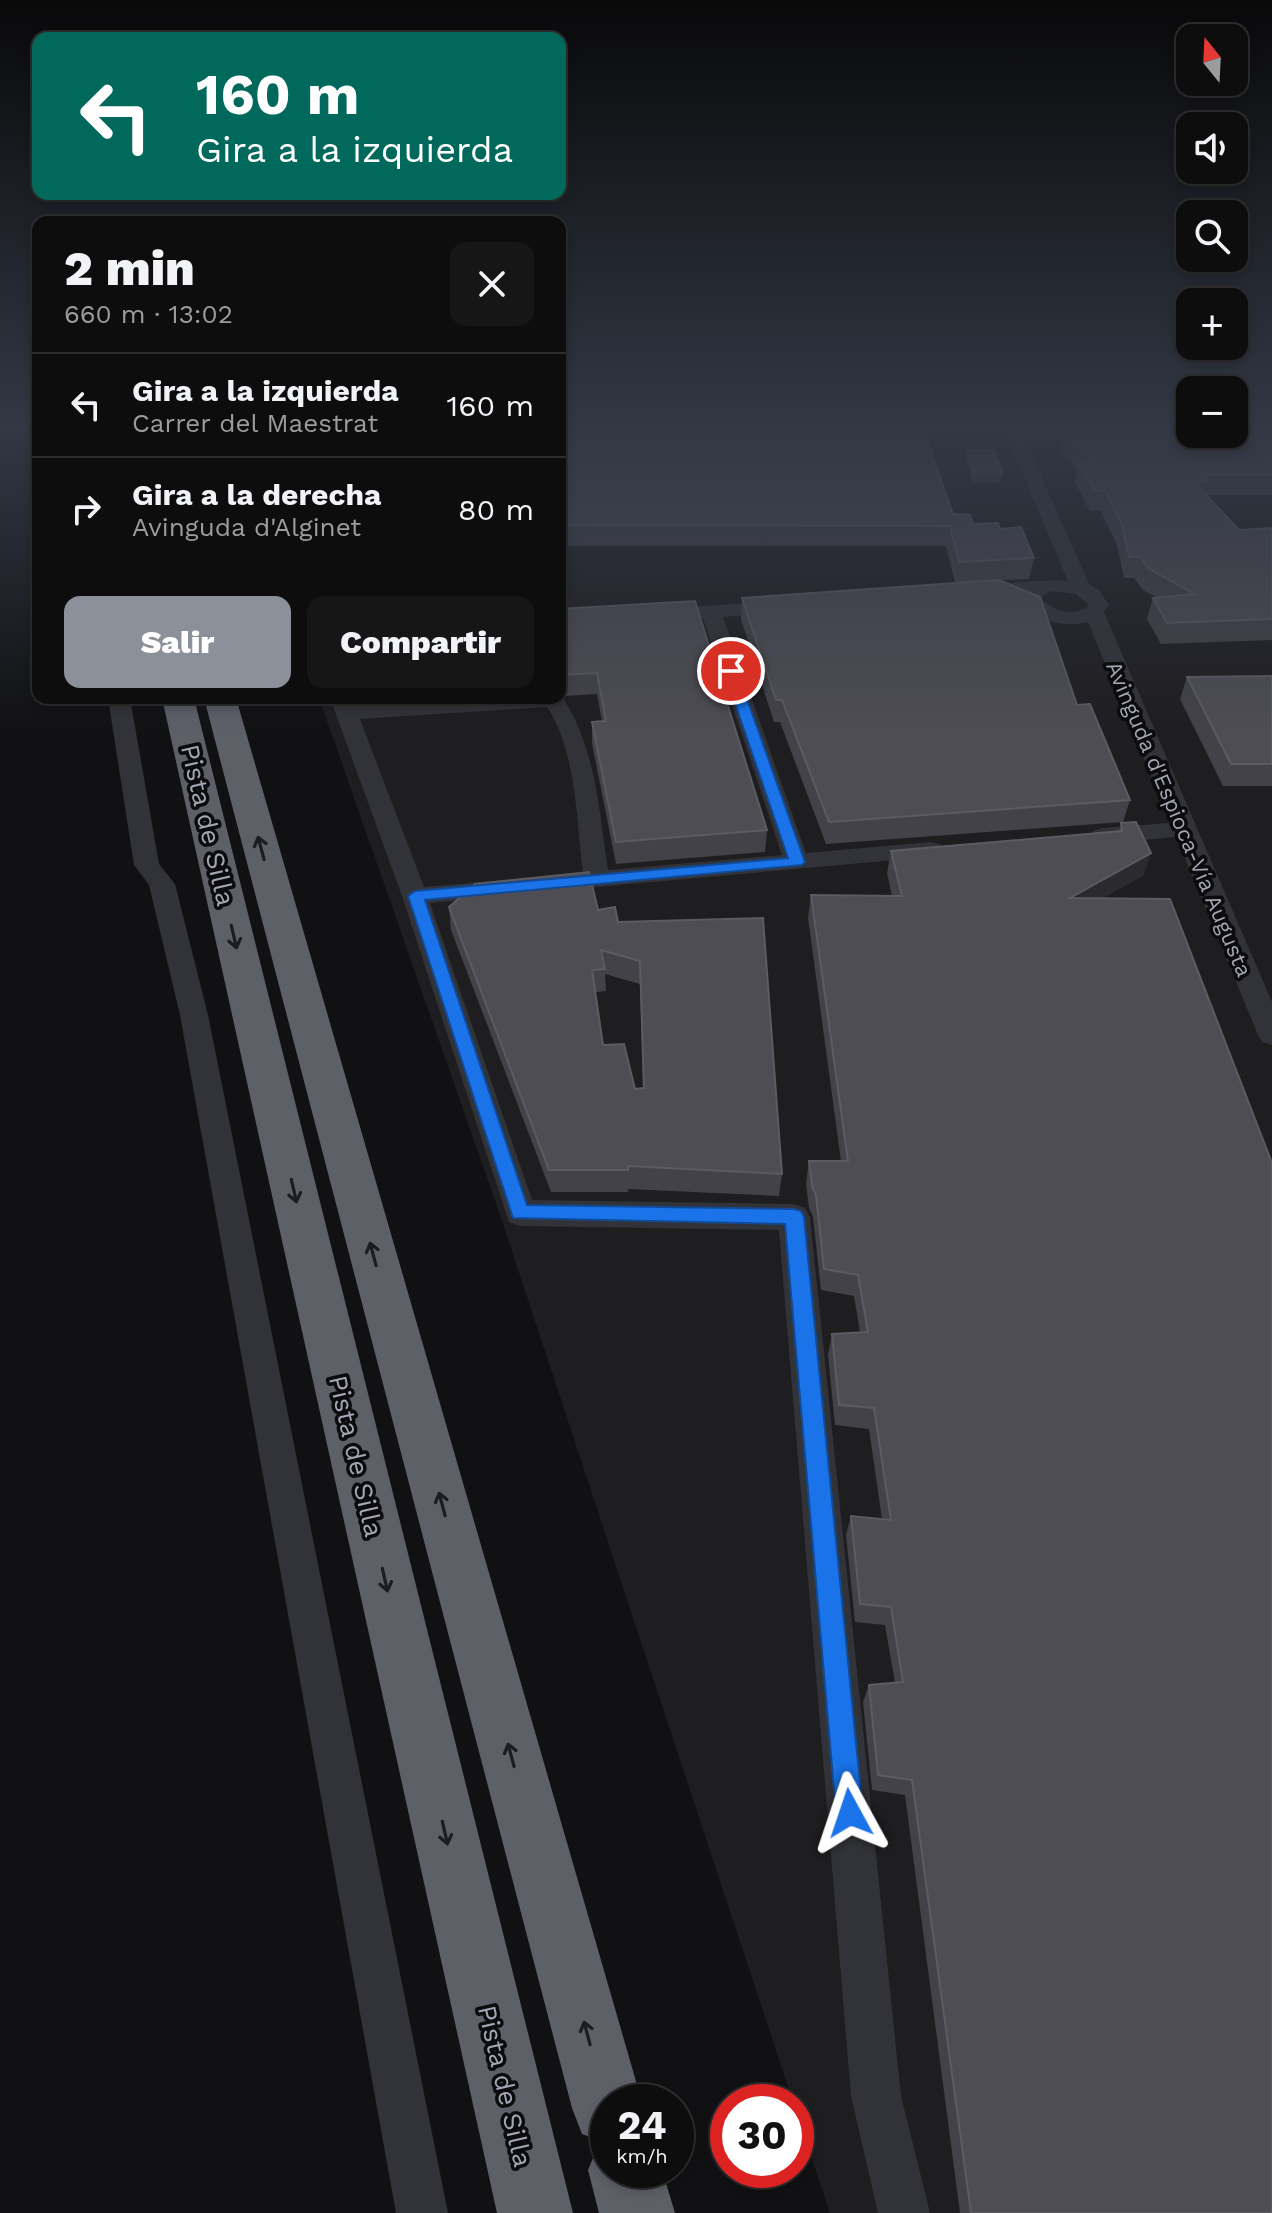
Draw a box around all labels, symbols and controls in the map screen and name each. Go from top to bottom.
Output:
north arrow [1176,24,1248,96]
map controls [1176,24,1248,448]
text: 160 m [196,62,359,128]
icon: left [64,64,168,168]
button: sound [1176,112,1248,184]
text: Gira a la izquierda [196,129,513,171]
button: search [1176,200,1248,272]
text: 2 min [64,240,195,297]
button: close [450,242,534,326]
button: + [1176,288,1248,360]
text: 660 m · 13:02 [64,299,233,329]
text: Gira a la izquierda [132,373,399,408]
button: − [1176,376,1248,448]
icon: left [64,383,108,427]
text: 160 m [447,388,534,423]
text: Carrer del Maestrat [132,408,378,438]
text: Gira a la derecha [132,477,381,512]
icon: right [64,487,108,531]
text: 80 m [458,492,534,527]
text: Avinguda d'Alginet [132,512,361,542]
button: Salir [64,596,291,688]
button: Compartir [307,596,534,688]
pin [697,637,765,705]
icon: arrive [709,649,753,693]
street label: Avinguda d'Espioca-Vía Augusta [1101,658,1257,980]
street label: Pista de Silla [175,741,241,909]
one-way arrow [253,835,268,861]
one-way arrow [227,924,242,950]
one-way arrow [287,1177,302,1203]
one-way arrow [365,1241,380,1267]
street label: Pista de Silla [323,1372,389,1540]
one-way arrow [434,1492,449,1518]
one-way arrow [379,1567,394,1592]
one-way arrow [503,1743,518,1769]
position arrow [808,1771,892,1855]
one-way arrow [438,1820,453,1845]
street label: Pista de Silla [472,2002,538,2170]
one-way arrow [579,2020,594,2046]
speed limit sign: 30 [710,2084,814,2188]
text: 24 [617,2102,667,2149]
text: km/h [616,2144,668,2168]

